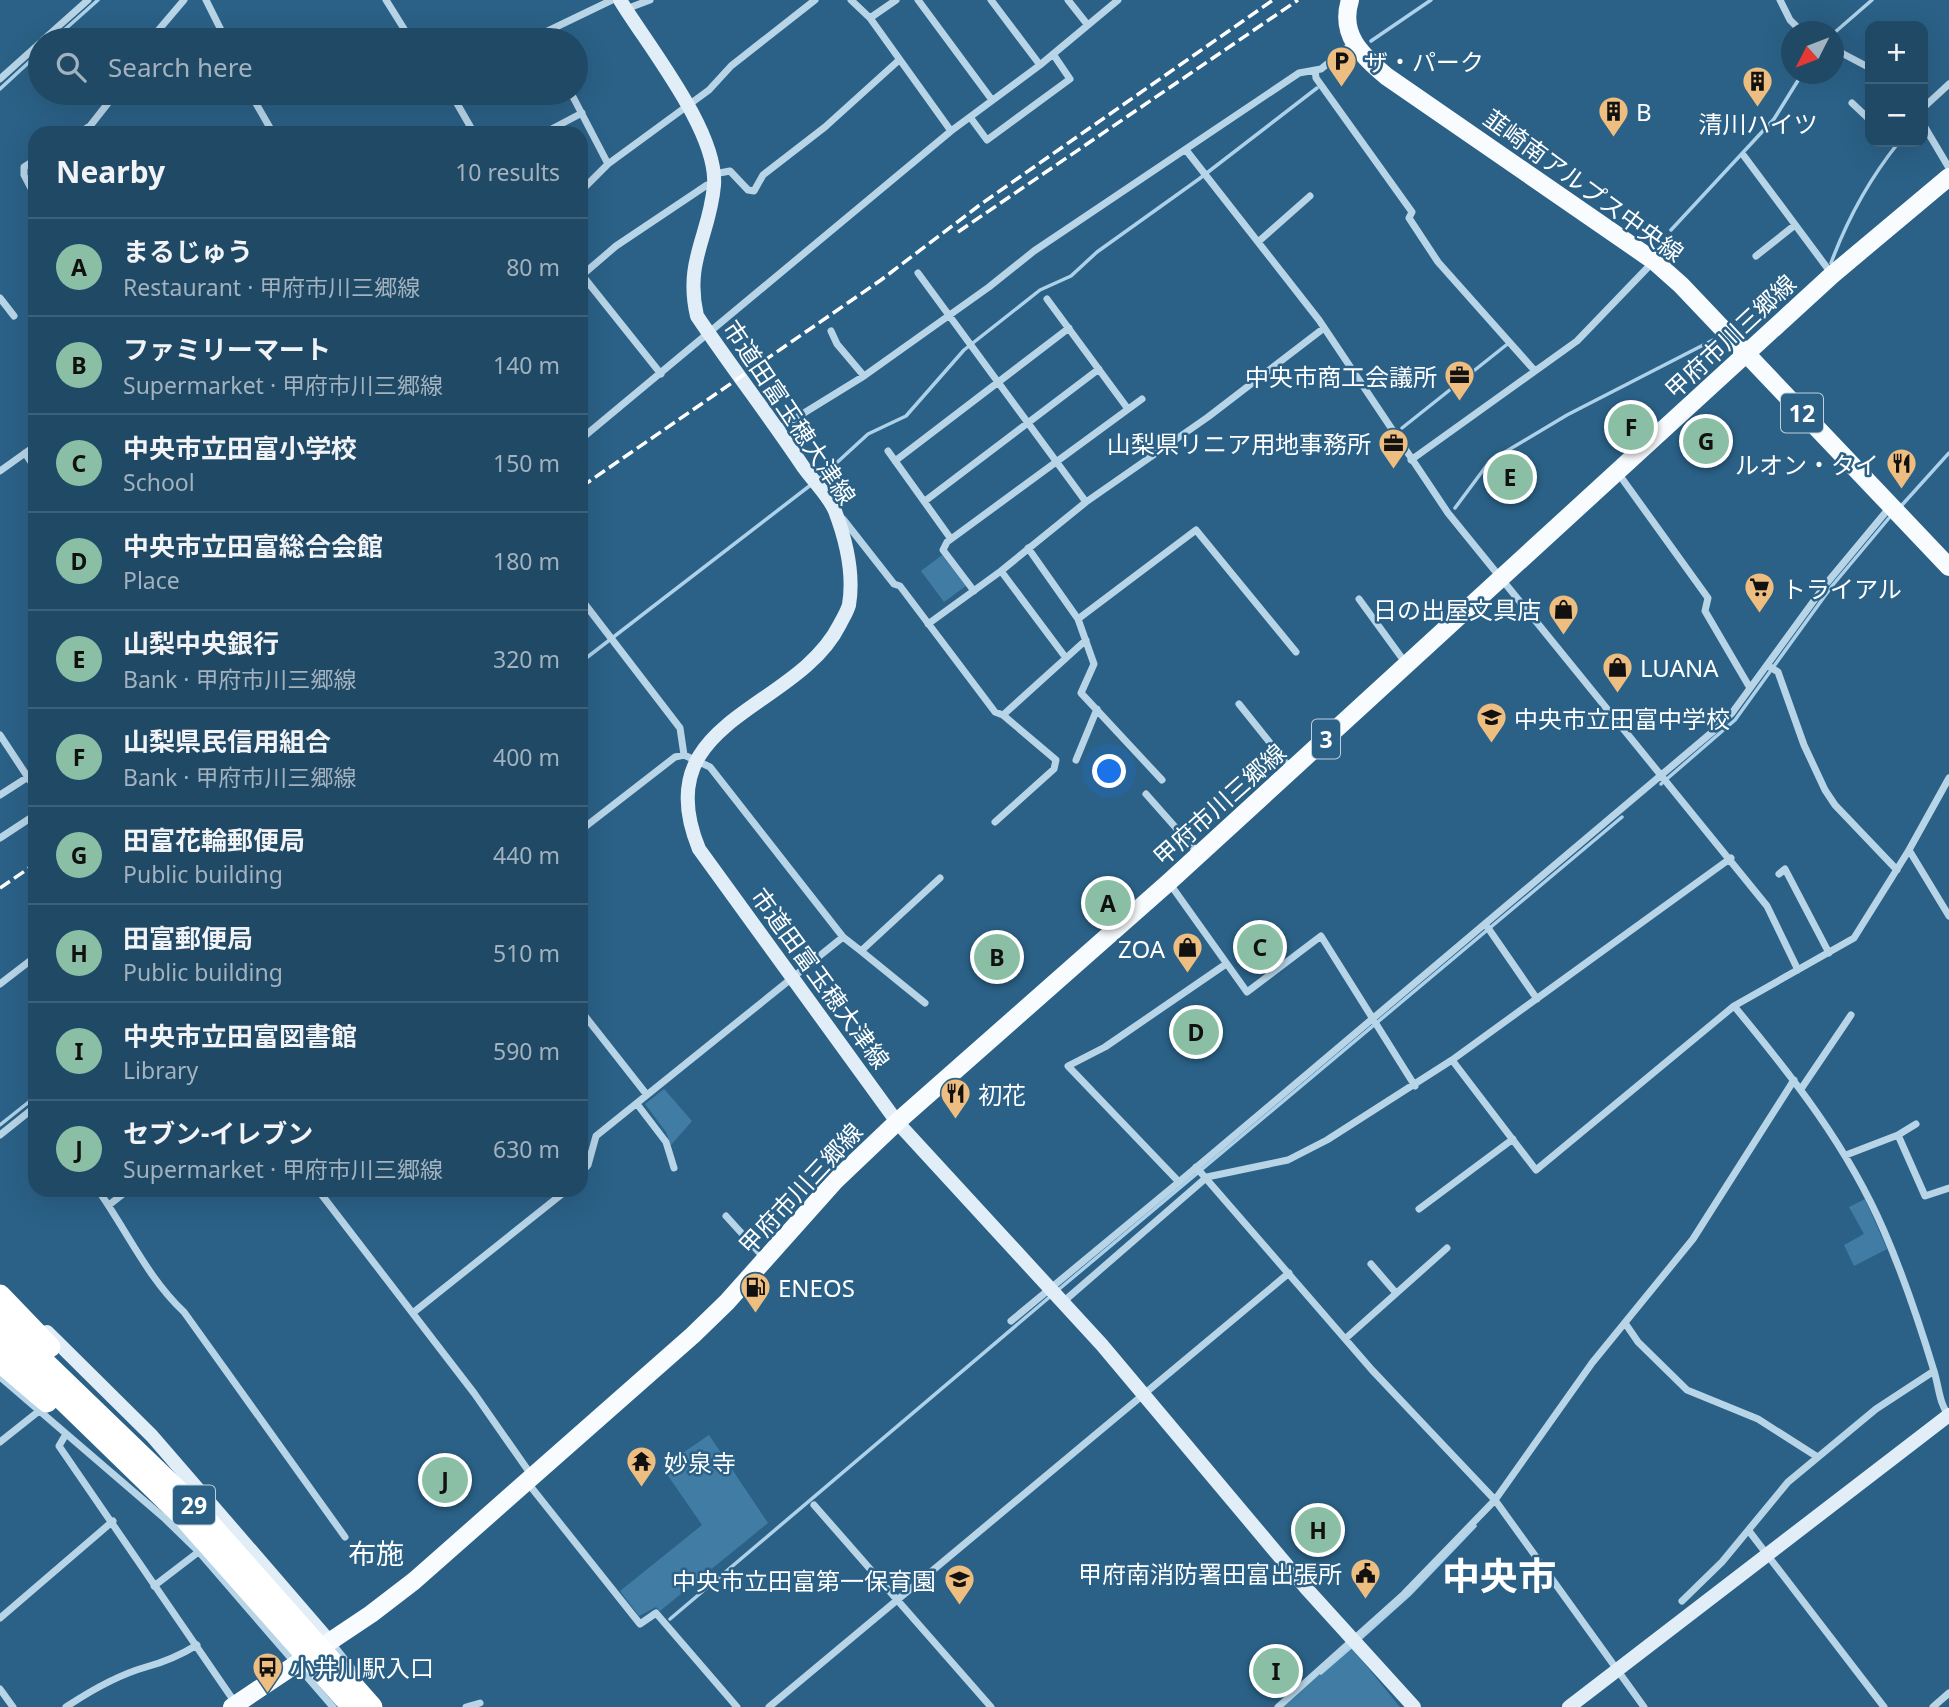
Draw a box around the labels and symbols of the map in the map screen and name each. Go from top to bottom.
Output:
north arrow [1781,21,1844,84]
parking icon: ザ・パーク [1324,44,1358,88]
place label: ザ・パーク [1364,45,1484,78]
building icon: 清川ハイツ [1741,64,1775,108]
building icon: B [1596,94,1630,138]
place label: B [1636,95,1652,128]
street label: 韮崎南アルプス中央線 [1477,101,1691,269]
place label: 清川ハイツ [1698,107,1818,140]
street label: 甲府市川三郷線 [1657,267,1803,405]
street label: 市道田富玉穂大津線 [716,313,864,511]
office icon: 中央市商工会議所 [1443,359,1477,403]
place label: 中央市商工会議所 [1245,360,1437,393]
road number: 12 [1781,394,1823,432]
pin: F [1608,401,1654,453]
pin: G [1683,415,1729,467]
office icon: 山梨県リニア用地事務所 [1377,426,1411,470]
place label: 山梨県リニア用地事務所 [1107,427,1371,460]
restaurant icon: ルオン・タイ [1885,447,1919,491]
place label: ルオン・タイ [1735,448,1879,481]
pin: E [1487,451,1533,503]
supermarket icon: トライアル [1742,571,1776,615]
place label: トライアル [1782,572,1902,605]
shop icon: 日の出屋文具店 [1547,592,1581,636]
place label: 日の出屋文具店 [1373,593,1541,626]
shop icon: LUANA [1600,650,1634,694]
place label: LUANA [1640,651,1719,684]
school or university icon: 中央市立田富中学校 [1474,701,1508,745]
place label: 中央市立田富中学校 [1514,702,1730,735]
road number: 3 [1312,720,1340,758]
street label: 甲府市川三郷線 [1146,736,1292,872]
your location [1092,754,1126,788]
pin: A [1085,877,1131,929]
street label: 市道田富玉穂大津線 [744,881,898,1075]
pin: C [1237,921,1283,973]
pin: B [974,931,1020,983]
shop icon: ZOA [1171,931,1205,975]
place label: ZOA [1118,932,1166,965]
pin: D [1173,1006,1219,1058]
restaurant icon: 初花 [938,1077,972,1121]
place label: 初花 [978,1078,1026,1111]
street label: 甲府市川三郷線 [731,1115,869,1261]
fuel station icon: ENEOS [738,1270,772,1314]
place label: ENEOS [778,1271,855,1304]
temple icon: 妙泉寺 [624,1445,658,1489]
place label: 妙泉寺 [664,1446,736,1479]
pin: J [422,1454,468,1506]
road number: 29 [173,1486,215,1524]
pin: H [1295,1504,1341,1556]
district label: 布施 [348,1534,404,1572]
district label: 中央市 [1442,1549,1556,1601]
public building icon: 甲府南消防署田富出張所 [1348,1556,1382,1600]
place label: 甲府南消防署田富出張所 [1078,1557,1342,1590]
school or university icon: 中央市立田富第一保育園 [942,1563,976,1607]
place label: 中央市立田富第一保育園 [672,1564,936,1597]
pin: I [1253,1645,1299,1697]
bus stop icon: 小井川駅入口 [250,1650,284,1694]
place label: 小井川駅入口 [290,1651,434,1684]

